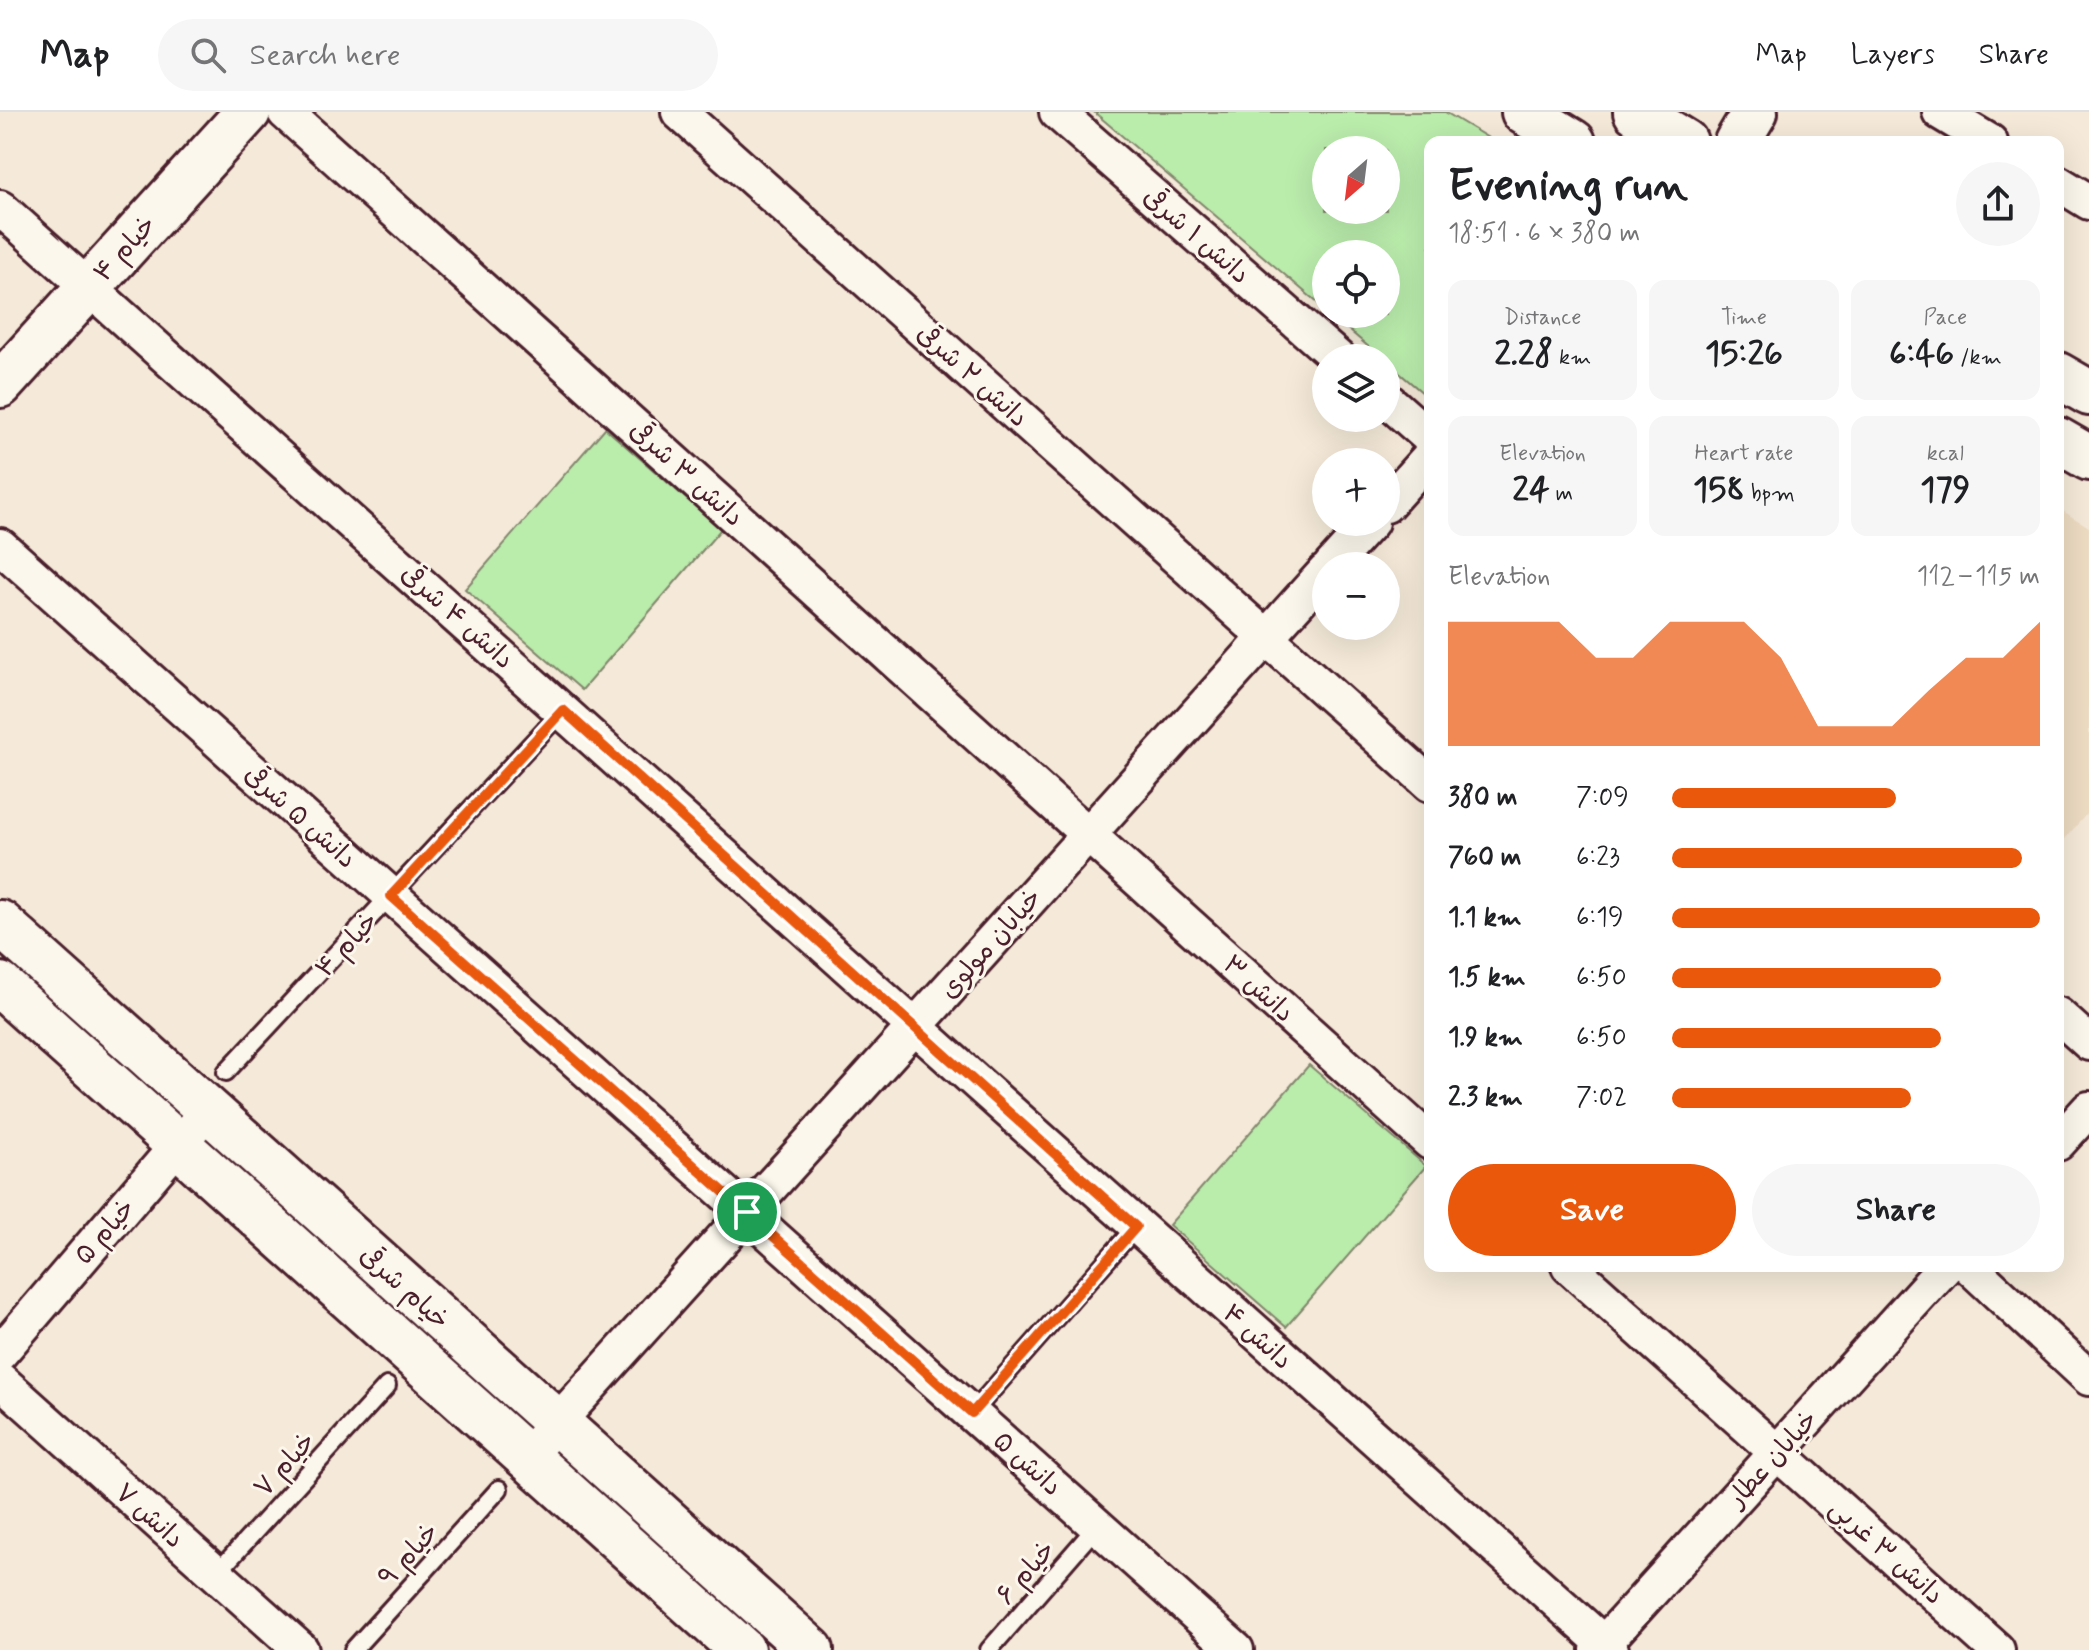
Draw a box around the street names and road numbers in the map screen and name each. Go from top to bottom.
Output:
street label: دانش ۱ شرقی [1135,180,1257,292]
street label: خیام ۴ [87,209,165,290]
street label: دانش ۲ شرقی [909,317,1035,436]
street label: دانش ۳ شرقی [621,413,751,535]
street label: دانش ۴ شرقی [393,557,521,677]
street label: دانش ۵ شرقی [236,757,364,877]
street label: خیابان مولوی [933,882,1050,1007]
street label: خیام ۴ [308,905,387,986]
street label: دانش ۳ [1215,948,1301,1030]
street label: خیام ۵ [68,1192,144,1273]
street label: خیام شرقی [351,1238,456,1339]
street label: دانش ۴ [1214,1297,1299,1378]
street label: خیابان عطار [1720,1404,1826,1517]
street label: خیام ۷ [247,1425,325,1506]
street label: دانش ۵ [985,1425,1068,1504]
street label: دانش ۷ [107,1476,190,1556]
street label: دانش ۳ غربی [1821,1492,1950,1613]
street label: خیام ۹ [372,1516,448,1595]
street label: خیام ۶ [989,1534,1064,1613]

